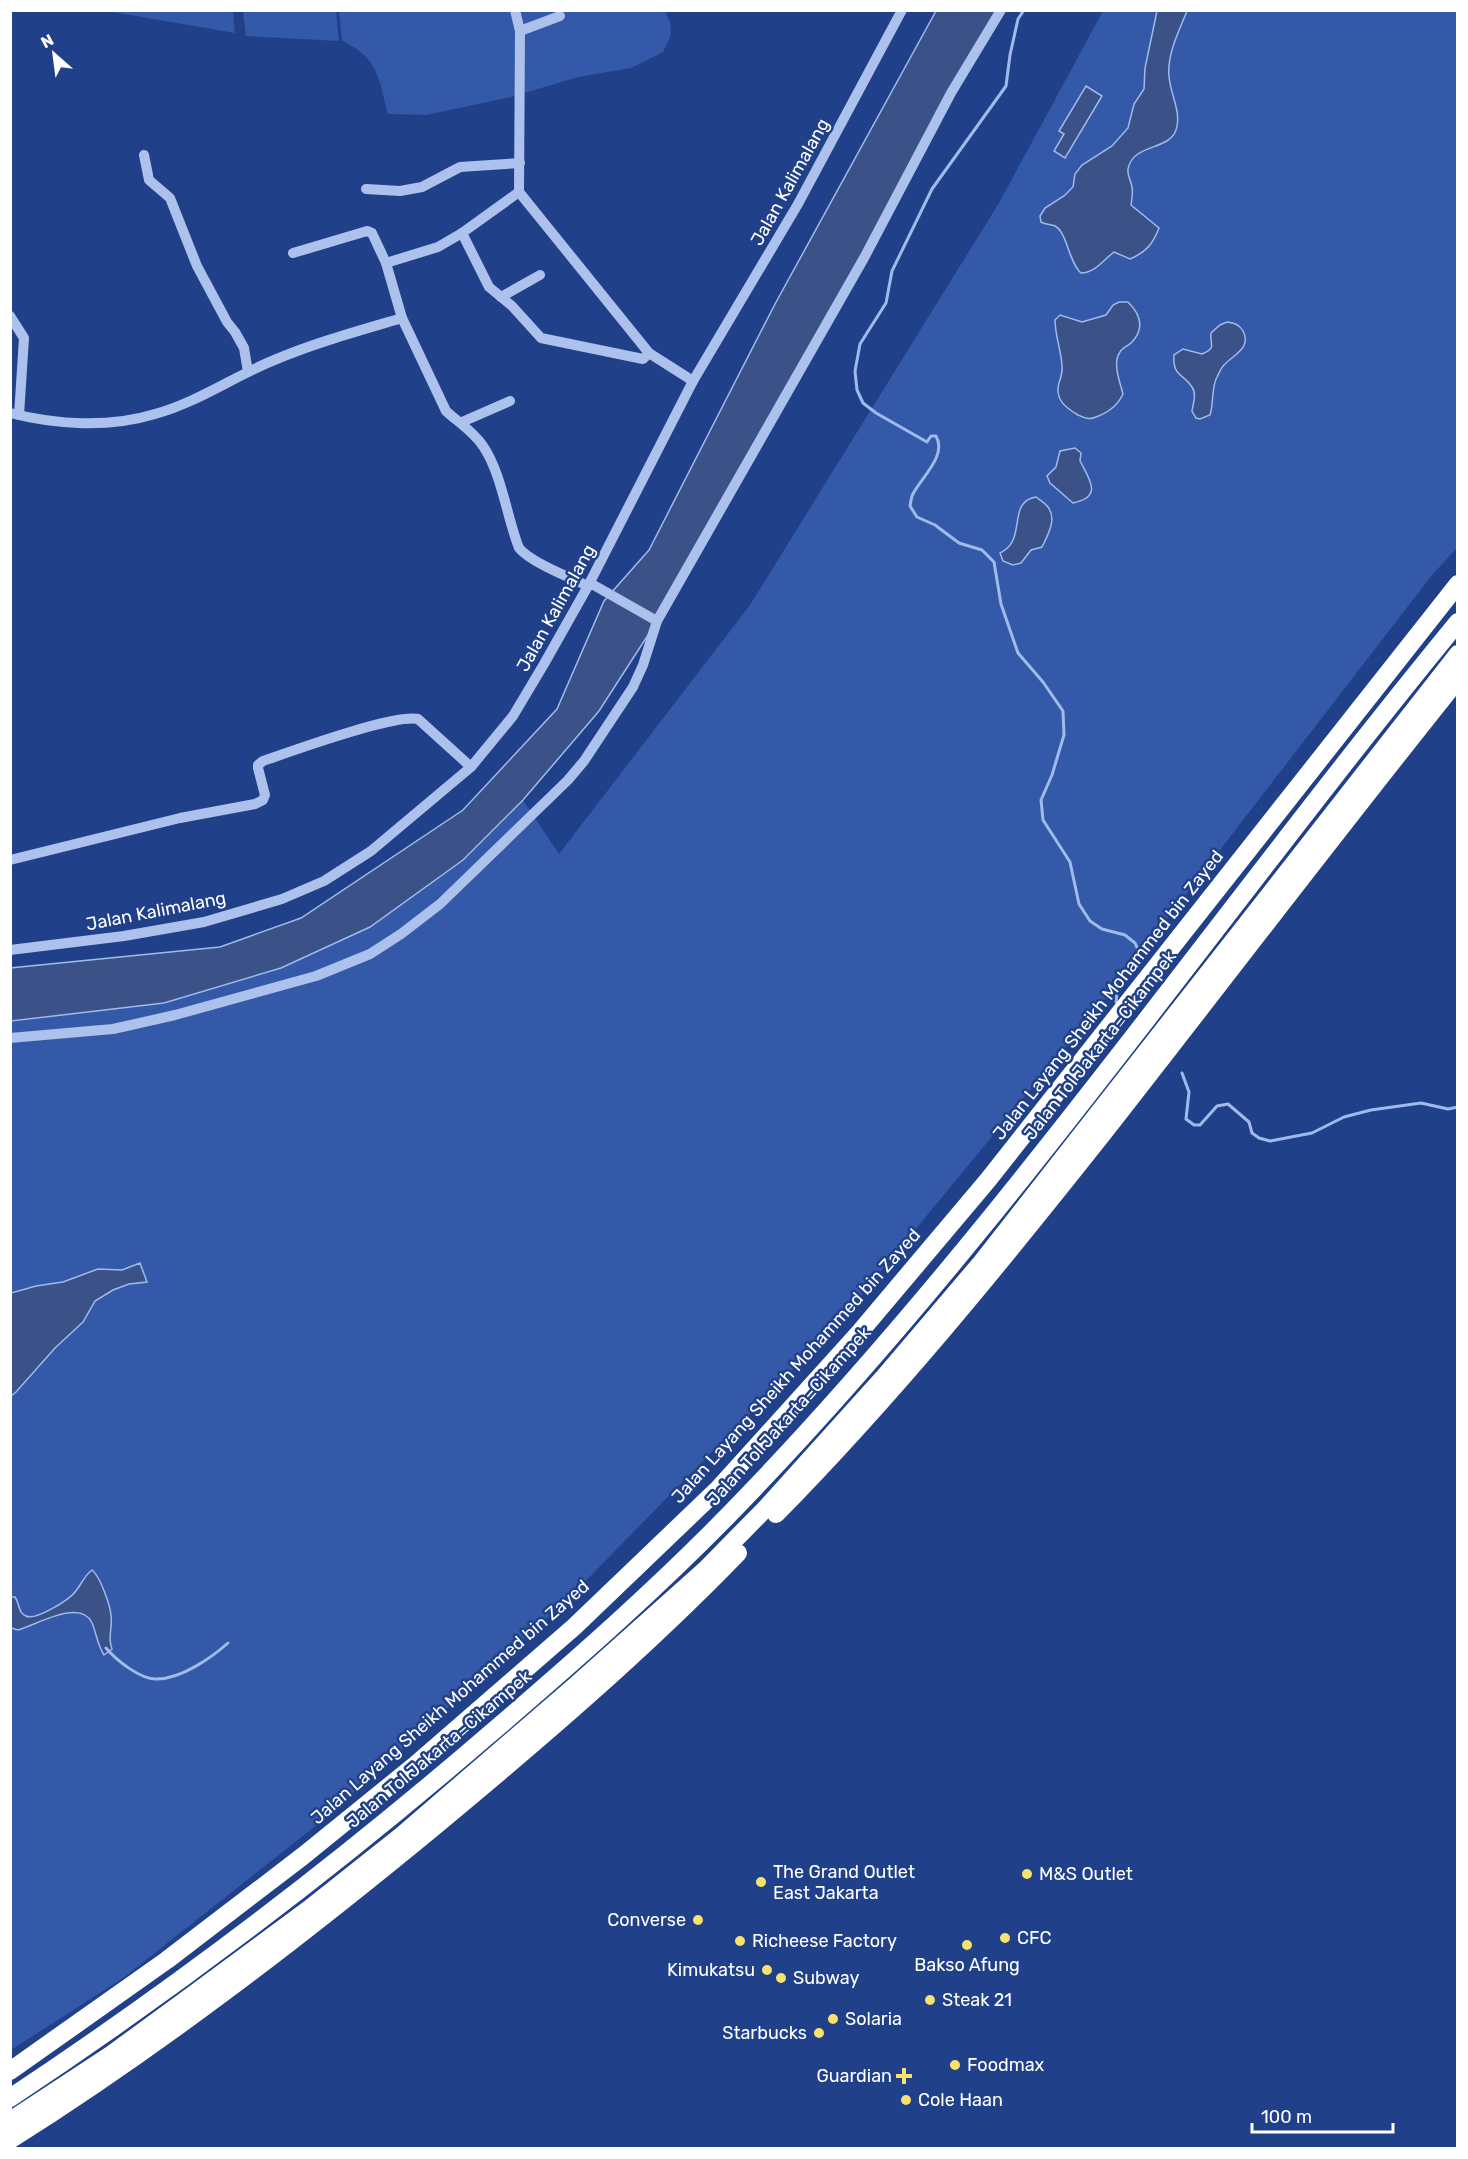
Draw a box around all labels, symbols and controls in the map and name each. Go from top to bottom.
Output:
north arrow [24,24,84,84]
text: N [38,30,57,52]
street label: Jalan Kalimalang [746,114,834,250]
street label: Jalan Kalimalang [512,540,600,676]
street label: Jalan Layang Sheikh Mohammed bin Zayed [988,846,1228,1144]
street label: Jalan Kalimalang [84,887,228,935]
street label: Jalan Tol Jakarta–Cikampek [1019,945,1181,1144]
street label: Jalan Layang Sheikh Mohammed bin Zayed [667,1224,925,1508]
street label: Jalan Tol Jakarta–Cikampek [702,1321,876,1510]
street label: Jalan Layang Sheikh Mohammed bin Zayed [306,1575,594,1829]
street label: Jalan Tol Jakarta–Cikampek [342,1665,536,1833]
place label: The Grand Outlet East Jakarta [773,1861,915,1904]
place label: M&S Outlet [1039,1863,1133,1885]
marker: M&S Outlet [1020,1867,1034,1881]
marker: The Grand Outlet East Jakarta [754,1875,768,1889]
place label: Converse [607,1909,686,1931]
marker: Converse [691,1913,705,1927]
place label: CFC [1017,1927,1051,1949]
place label: Richeese Factory [752,1930,897,1952]
marker: CFC [998,1931,1012,1945]
marker: Richeese Factory [733,1934,747,1948]
marker: Bakso Afung [960,1938,974,1952]
place label: Bakso Afung [914,1954,1020,1976]
place label: Kimukatsu [667,1959,755,1981]
marker: Kimukatsu [760,1963,774,1977]
place label: Subway [793,1967,859,1989]
marker: Subway [774,1971,788,1985]
place label: Steak 21 [942,1989,1012,2011]
marker: Steak 21 [923,1993,937,2007]
place label: Solaria [845,2008,902,2030]
marker: Solaria [826,2012,840,2026]
place label: Starbucks [722,2022,807,2044]
marker: Starbucks [812,2026,826,2040]
place label: Foodmax [967,2054,1045,2076]
marker: Foodmax [948,2058,962,2072]
place label: Guardian [816,2065,892,2087]
marker: Guardian [897,2069,911,2083]
place label: Cole Haan [918,2089,1003,2111]
marker: Cole Haan [899,2093,913,2107]
scale bar [1252,2096,1393,2134]
text: 100 m [1261,2106,1312,2128]

